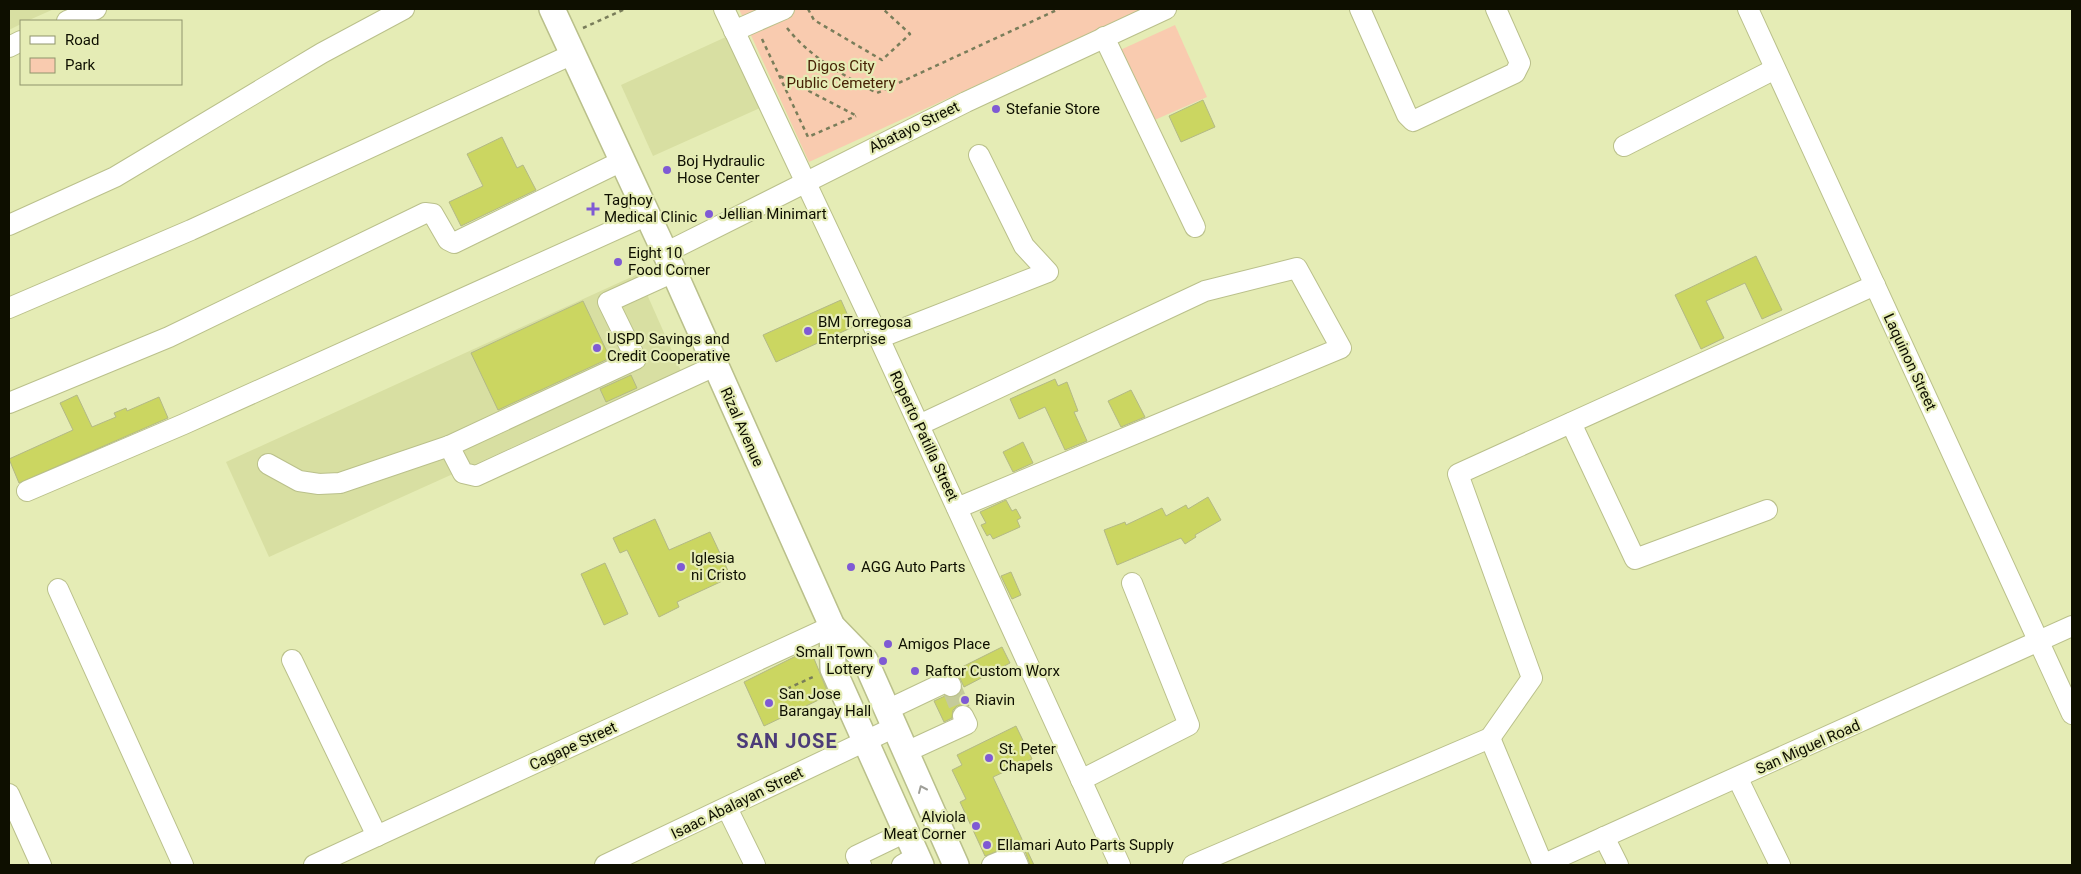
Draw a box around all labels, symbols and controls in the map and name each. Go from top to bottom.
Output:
legend [20,20,182,85]
text: Road [65,31,99,49]
text: Park [65,56,96,74]
park label: Digos City Public Cemetery [786,57,896,92]
street label: Abatayo Street [866,97,962,157]
place label: Stefanie Store [1006,100,1100,118]
marker: Stefanie Store [990,103,1002,115]
place label: Boj Hydraulic Hose Center [677,152,765,187]
marker: Boj Hydraulic Hose Center [661,164,673,176]
place label: Taghoy Medical Clinic [604,191,698,226]
marker: Taghoy Medical Clinic [586,202,600,216]
place label: Jellian Minimart [719,205,827,223]
marker: Jellian Minimart [703,208,715,220]
place label: Eight 10 Food Corner [628,244,710,279]
marker: Eight 10 Food Corner [612,256,624,268]
street label: Laquinon Street [1880,311,1940,414]
place label: BM Torregosa Enterprise [818,313,912,348]
marker: BM Torregosa Enterprise [802,325,814,337]
place label: USPD Savings and Credit Cooperative [607,330,730,365]
marker: USPD Savings and Credit Cooperative [591,342,603,354]
street label: Roperto Patilla Street [886,368,962,504]
street label: Rizal Avenue [717,385,768,469]
place label: Iglesia ni Cristo [691,549,746,584]
place label: AGG Auto Parts [861,558,966,576]
marker: Iglesia ni Cristo [675,561,687,573]
marker: AGG Auto Parts [845,561,857,573]
place label: Amigos Place [898,635,990,653]
marker: Amigos Place [882,638,894,650]
place label: Small Town Lottery [796,643,873,678]
marker: Small Town Lottery [877,655,889,667]
place label: Raftor Custom Worx [925,662,1060,680]
marker: Raftor Custom Worx [909,665,921,677]
place label: San Jose Barangay Hall [779,685,871,720]
place label: Riavin [975,691,1015,709]
marker: Riavin [959,694,971,706]
marker: San Jose Barangay Hall [763,697,775,709]
street label: San Miguel Road [1753,716,1863,778]
street label: Cagape Street [527,718,620,774]
district label: SAN JOSE [736,729,838,753]
place label: St. Peter Chapels [999,740,1056,775]
marker: St. Peter Chapels [983,752,995,764]
street label: Isaac Abalayan Street [668,763,806,843]
one-way arrow [918,785,929,794]
place label: Alviola Meat Corner [883,808,966,843]
marker: Alviola Meat Corner [970,820,982,832]
place label: Ellamari Auto Parts Supply [997,836,1174,854]
marker: Ellamari Auto Parts Supply [981,839,993,851]

